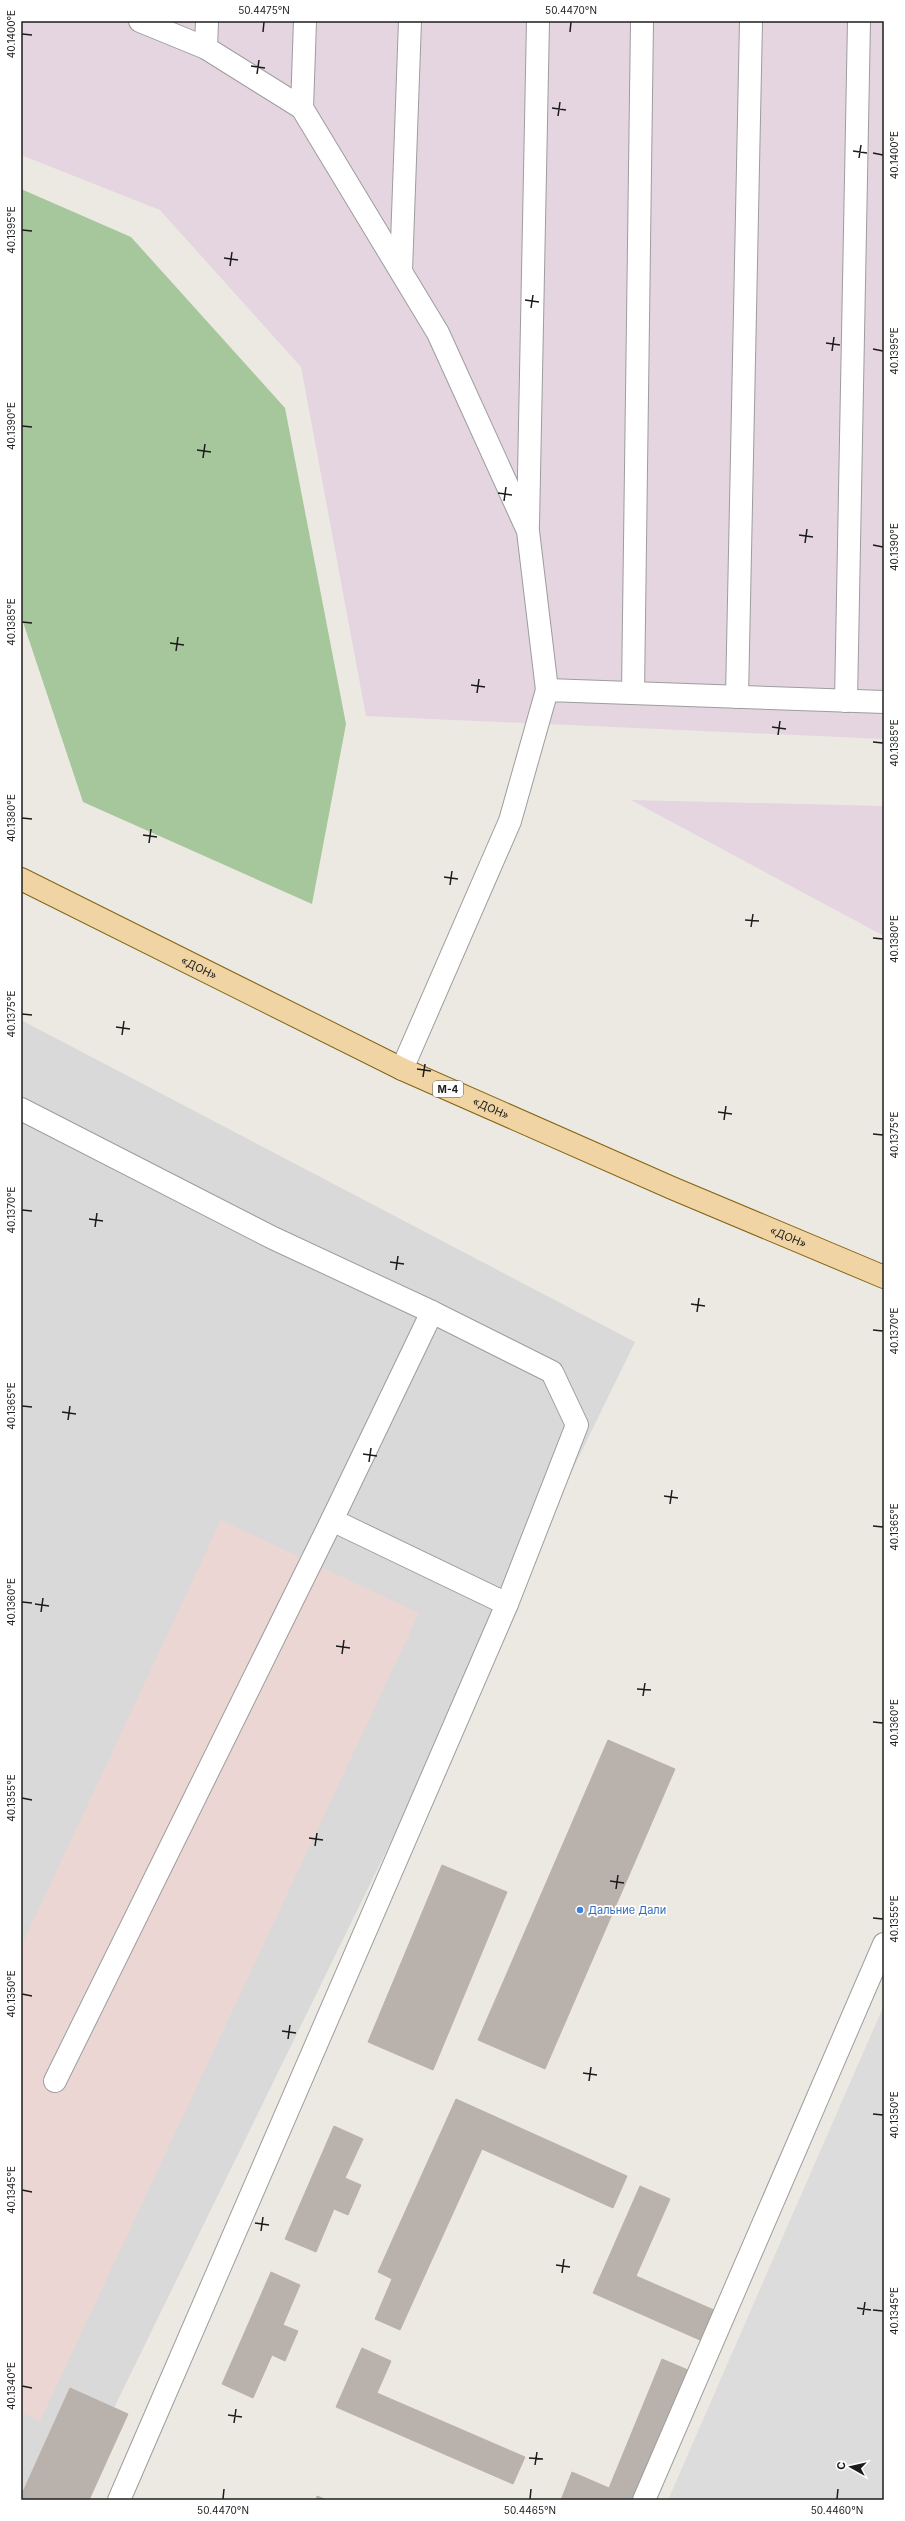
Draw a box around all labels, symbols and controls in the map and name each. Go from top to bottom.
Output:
text: 50.4475°N [238,4,290,16]
text: 50.4470°N [545,4,597,16]
text: 40.1400°E [5,10,17,58]
text: 40.1400°E [888,131,900,179]
text: 40.1395°E [5,206,17,254]
text: 40.1395°E [888,327,900,375]
text: 40.1390°E [5,402,17,450]
text: 40.1390°E [888,523,900,571]
text: 40.1385°E [5,598,17,646]
text: 40.1385°E [888,719,900,767]
text: 40.1380°E [5,794,17,842]
text: 40.1380°E [888,915,900,963]
street label: «ДОН» [179,953,219,983]
text: 40.1375°E [5,991,17,1037]
road number: М-4 [433,1081,463,1097]
street label: «ДОН» [471,1094,511,1122]
text: 40.1375°E [888,1112,900,1158]
text: 40.1370°E [5,1186,17,1234]
street label: «ДОН» [768,1223,809,1251]
text: 40.1370°E [888,1307,900,1355]
text: 40.1365°E [5,1382,17,1430]
text: 40.1365°E [888,1503,900,1551]
text: 40.1360°E [5,1578,17,1626]
text: 40.1360°E [888,1699,900,1747]
text: 40.1355°E [5,1774,17,1822]
text: 40.1355°E [888,1895,900,1943]
place label: Дальние Дали [588,1903,666,1917]
marker: Дальние Дали [575,1905,585,1915]
text: 40.1350°E [5,1970,17,2018]
text: 40.1350°E [888,2091,900,2139]
text: 40.1345°E [5,2166,17,2214]
text: 40.1345°E [888,2287,900,2335]
text: 40.1340°E [5,2362,17,2410]
north arrow [831,2447,871,2487]
text: С [834,2461,849,2471]
text: 50.4470°N [197,2504,249,2516]
text: 50.4465°N [504,2504,556,2516]
text: 50.4460°N [811,2504,863,2516]

